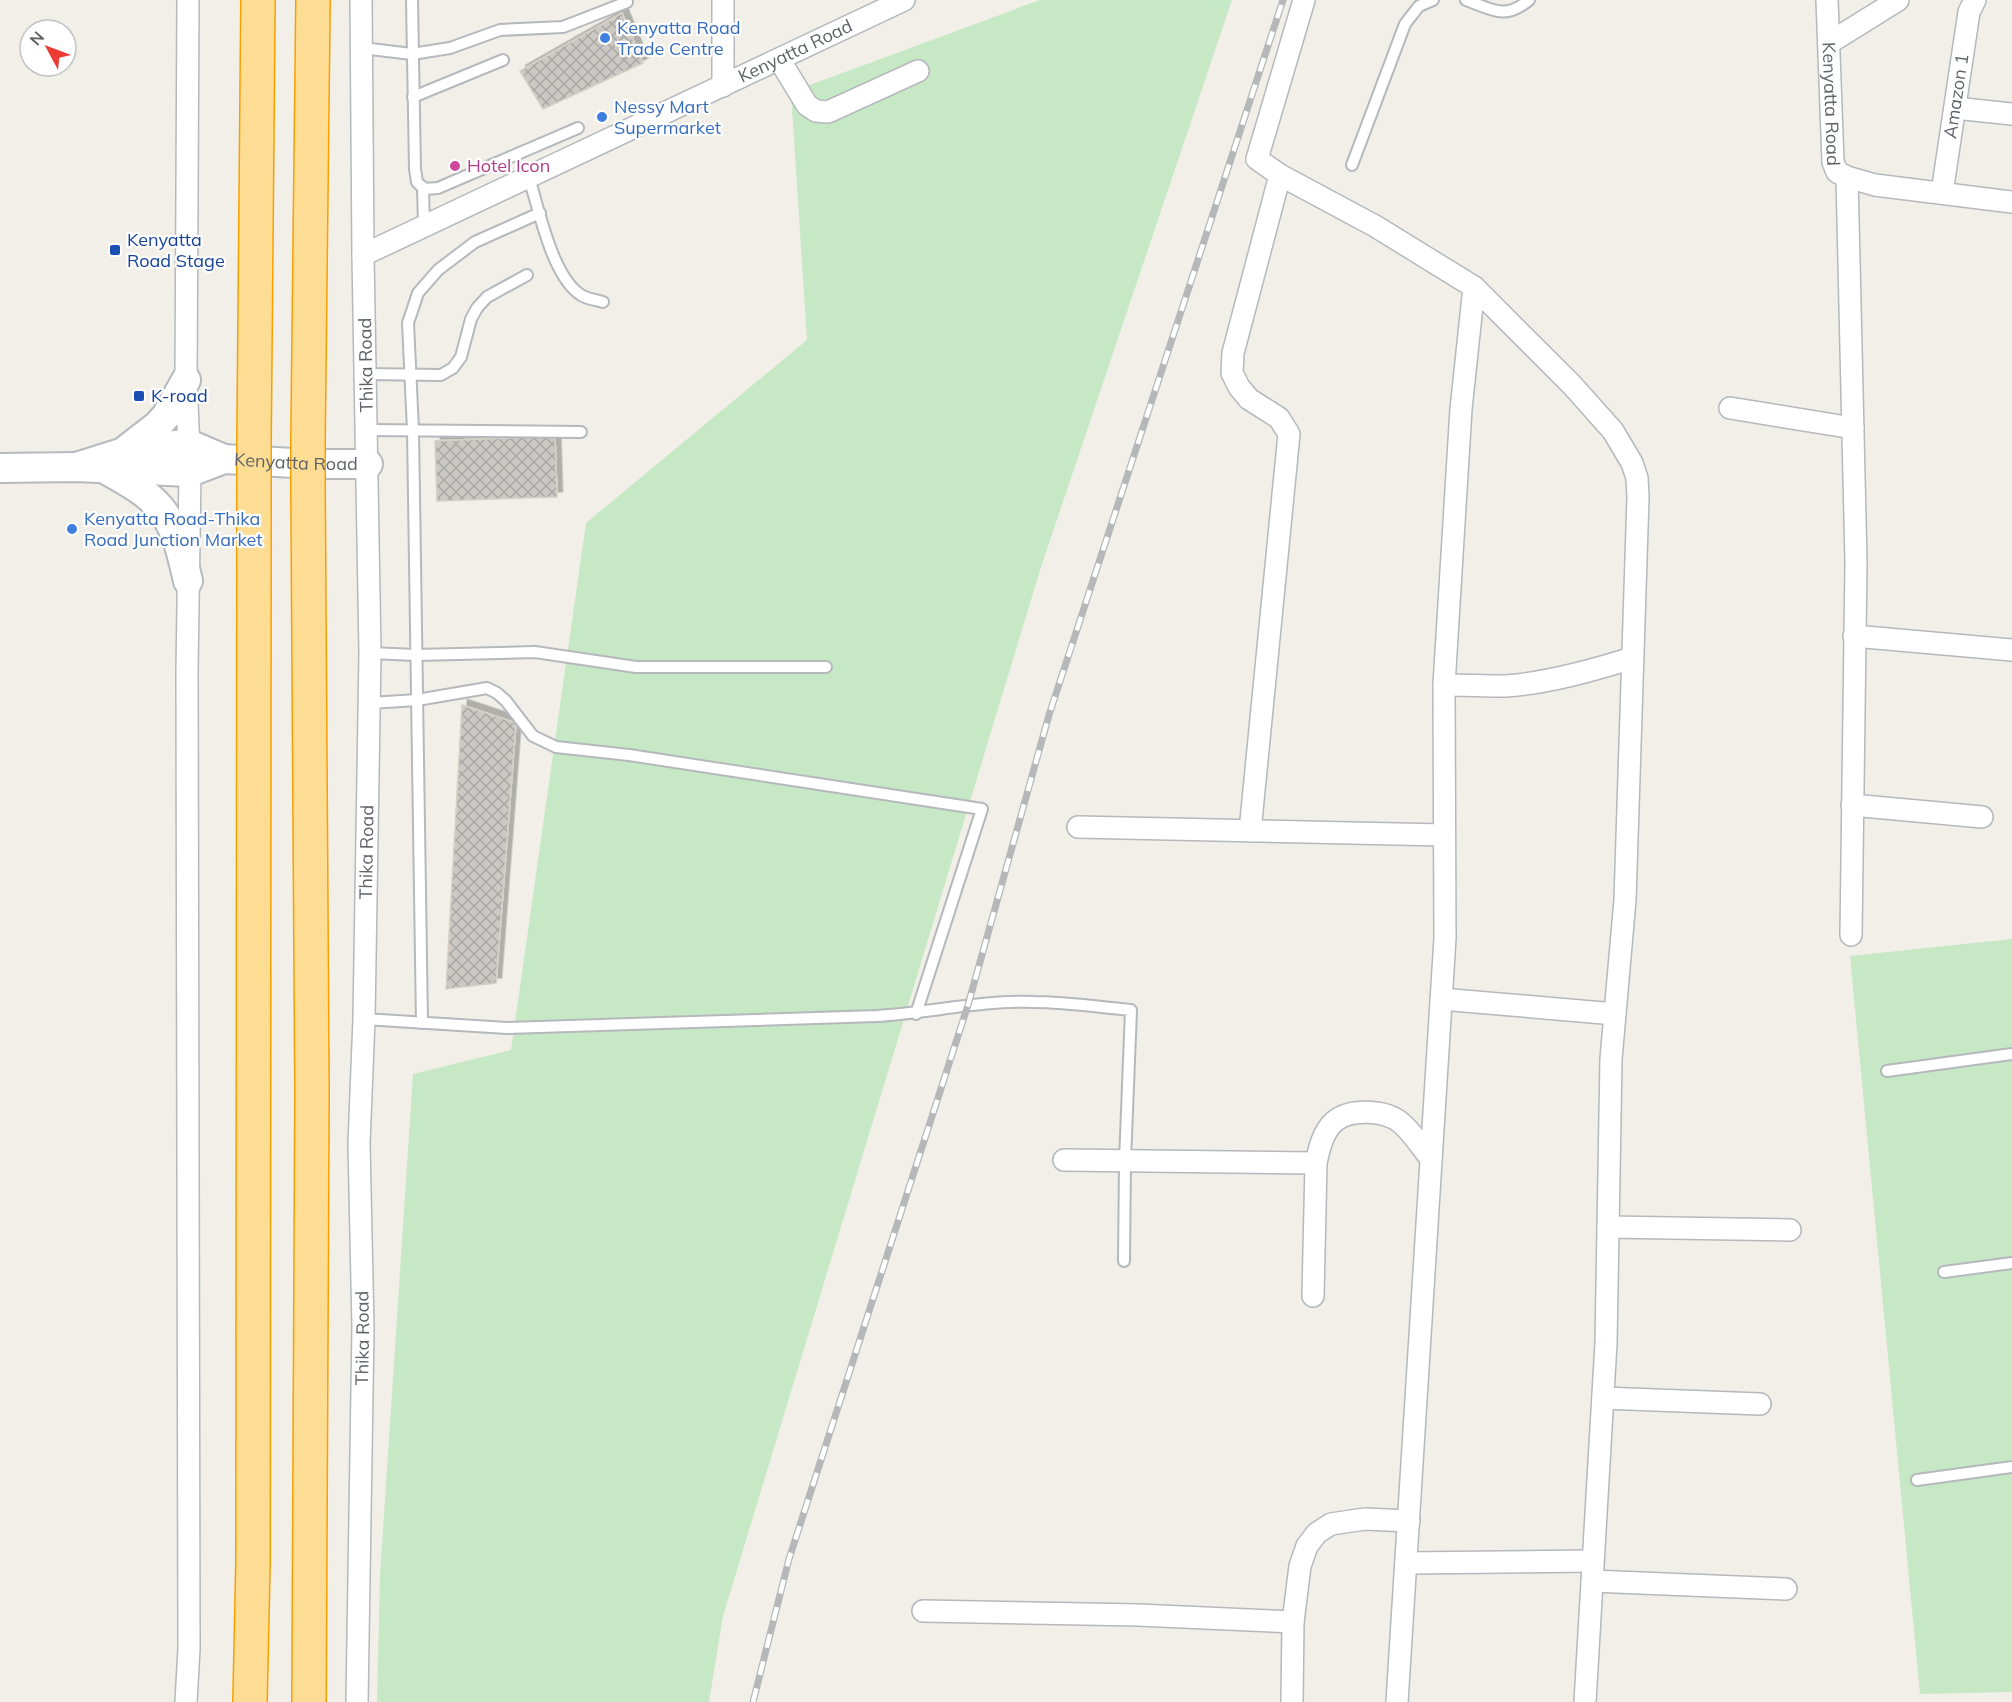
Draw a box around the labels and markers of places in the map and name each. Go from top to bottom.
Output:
place label: Kenyatta Road Trade Centre [617,16,741,60]
marker: Kenyatta Road Trade Centre [598,31,612,45]
place label: Nessy Mart Supermarket [614,95,721,139]
marker: Nessy Mart Supermarket [595,110,609,124]
place label: Hotel Icon [467,154,550,177]
marker: Hotel Icon [448,159,462,173]
place label: Kenyatta Road Stage [127,228,225,272]
marker: Kenyatta Road Stage [108,243,122,257]
place label: K-road [151,384,208,407]
marker: K-road [132,389,146,403]
place label: Kenyatta Road-Thika Road Junction Market [84,507,263,551]
marker: Kenyatta Road-Thika Road Junction Market [65,522,79,536]

